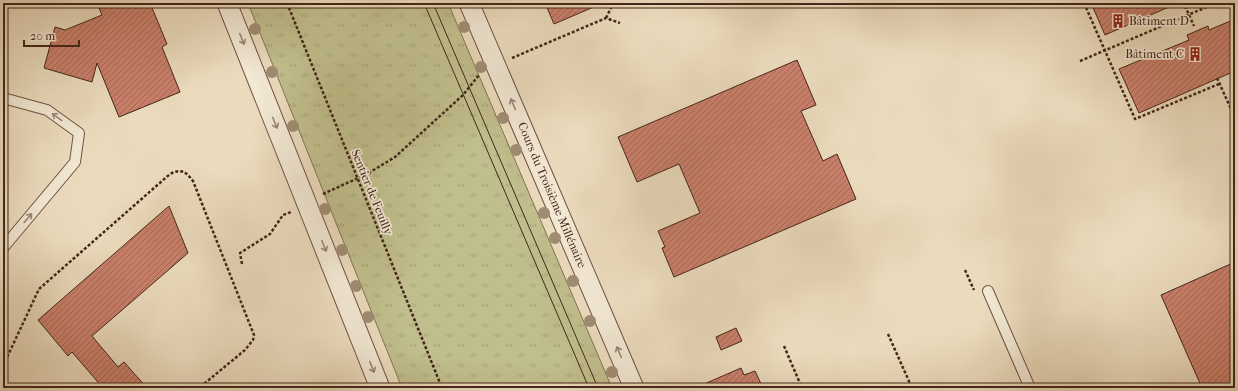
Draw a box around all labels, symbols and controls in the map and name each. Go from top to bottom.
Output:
building icon: Bâtiment D [1110,13,1126,29]
place label: Bâtiment D [1129,14,1189,28]
scale bar [24,22,79,48]
text: 20 m [30,29,55,43]
one-way arrow [238,33,246,45]
building icon: Bâtiment C [1187,46,1203,62]
place label: Bâtiment C [1125,47,1184,61]
one-way arrow [509,98,516,110]
one-way arrow [51,113,62,121]
one-way arrow [272,116,280,128]
street label: Cours du Troisième Millénaire [515,120,589,270]
street label: Sentier de Feuilly [348,147,396,237]
one-way arrow [24,212,33,223]
one-way arrow [321,239,328,251]
one-way arrow [614,347,622,359]
one-way arrow [368,360,376,372]

